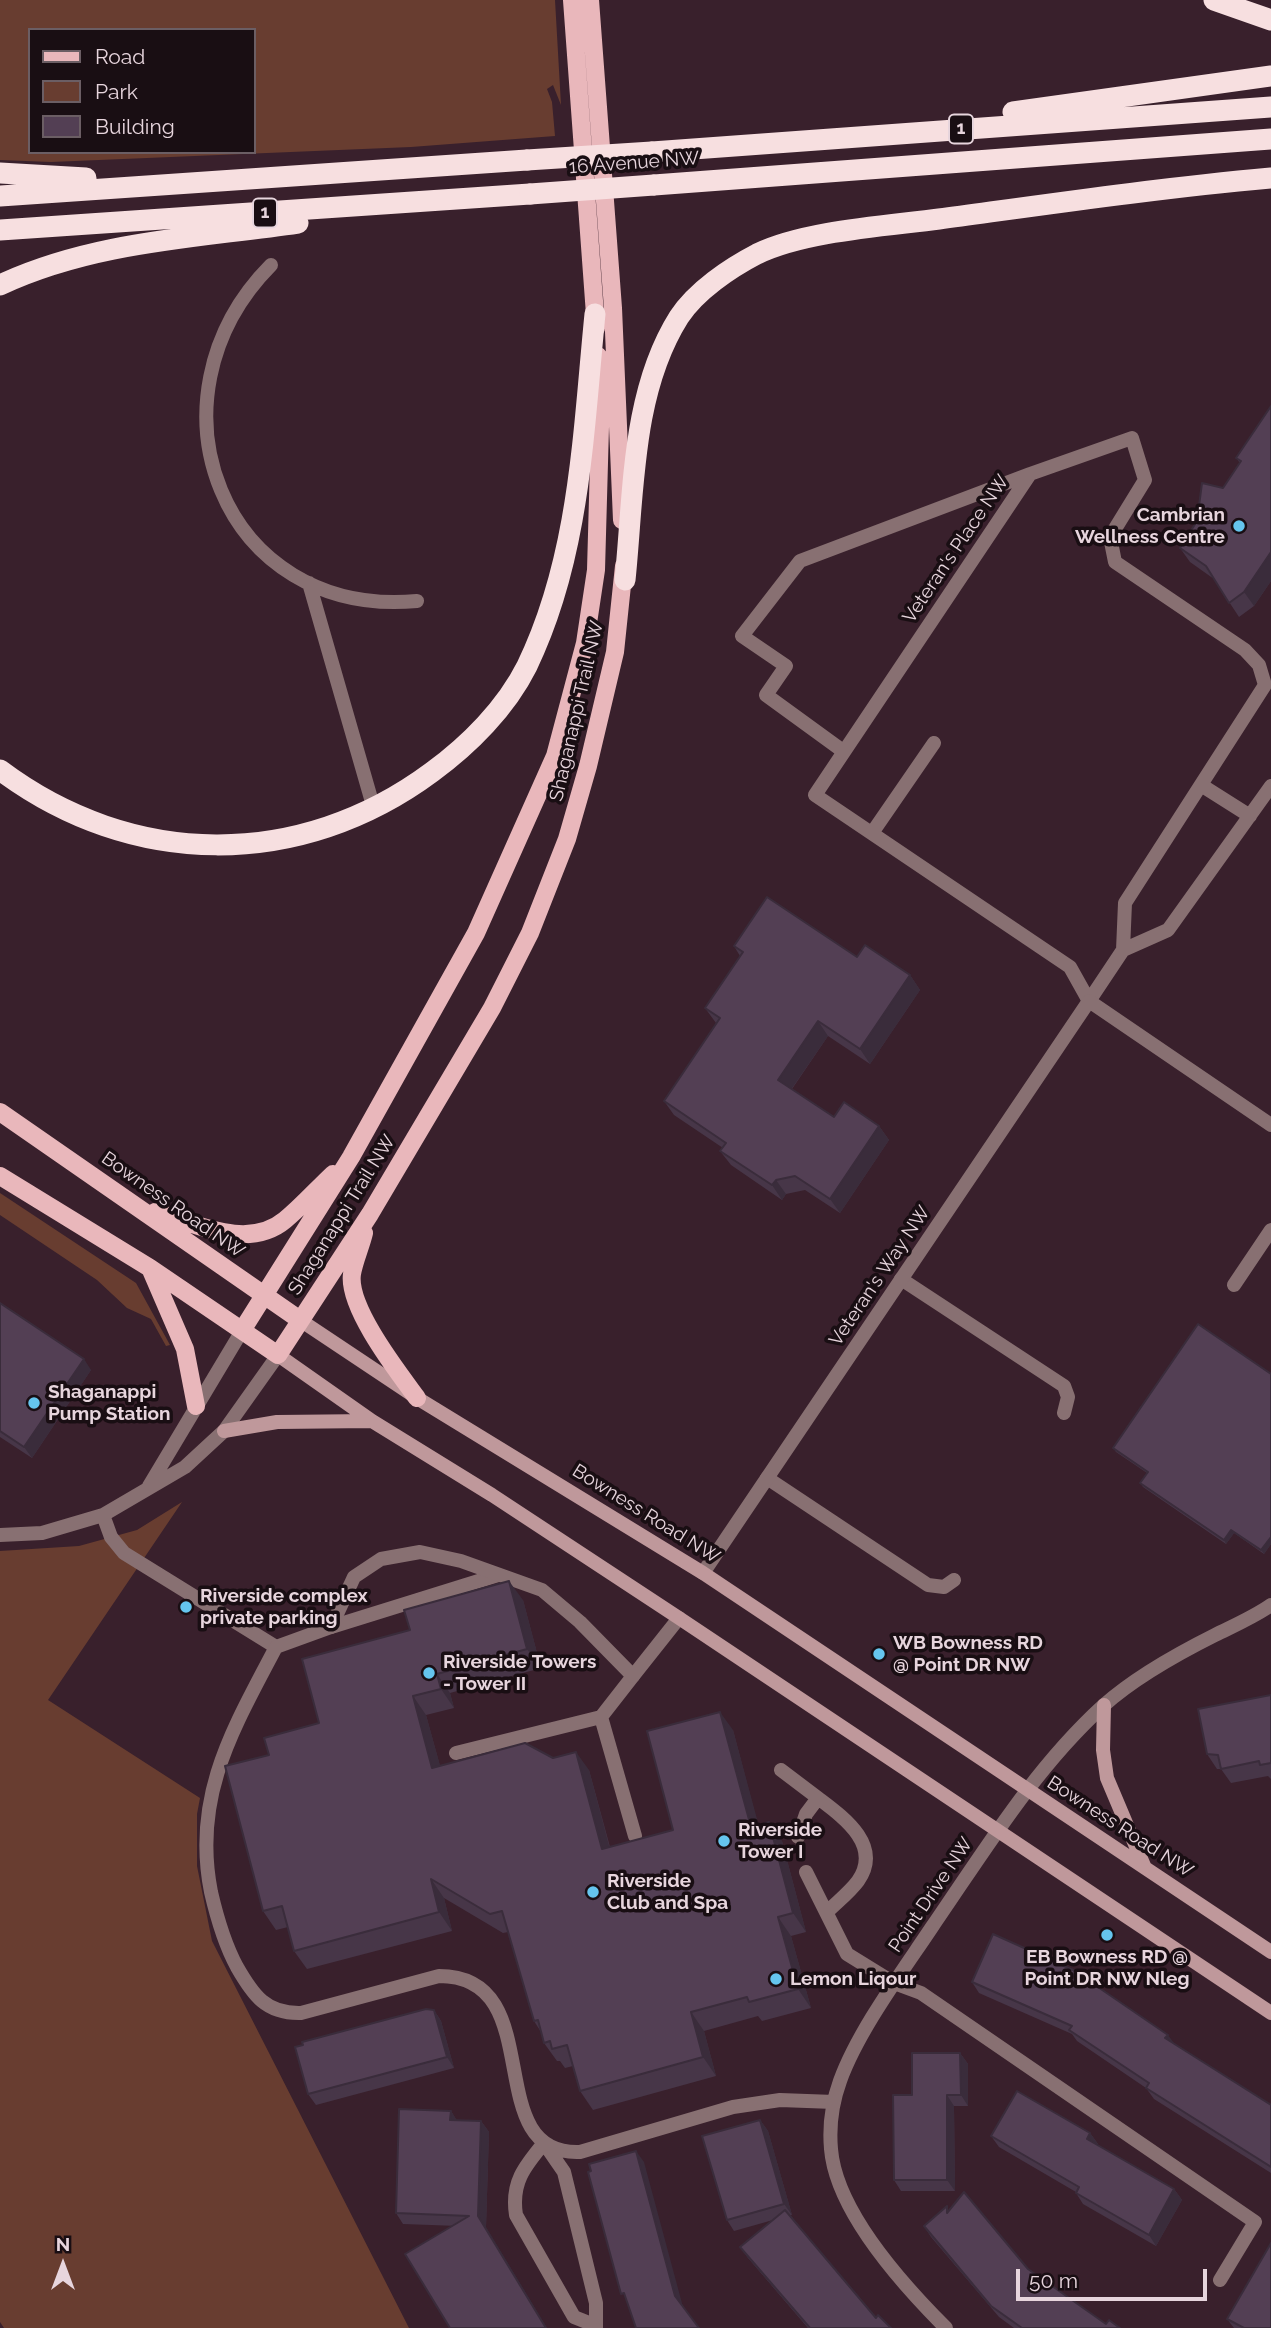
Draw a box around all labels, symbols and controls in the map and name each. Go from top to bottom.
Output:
legend [28,28,256,154]
text: Road [95,44,145,69]
text: Park [95,79,138,104]
text: Building [95,114,175,139]
road number: 1 [949,114,973,144]
street label: 16 Avenue NW [568,147,700,179]
road number: 1 [253,198,277,228]
street label: Veteran's Place NW [898,471,1014,627]
place label: Cambrian Wellness Centre [1075,504,1225,548]
marker: Cambrian Wellness Centre [1231,518,1247,534]
street label: Shaganappi Trail NW [545,619,609,803]
street label: Shaganappi Trail NW [283,1131,401,1299]
street label: Bowness Road NW [97,1147,249,1263]
street label: Veteran's Way NW [825,1202,935,1350]
place label: Shaganappi Pump Station [48,1381,171,1425]
marker: Shaganappi Pump Station [26,1395,42,1411]
street label: Bowness Road NW [568,1459,724,1569]
place label: Riverside complex private parking [200,1585,368,1629]
marker: Riverside complex private parking [178,1599,194,1615]
place label: WB Bowness RD @ Point DR NW [893,1632,1043,1676]
marker: WB Bowness RD @ Point DR NW [871,1646,887,1662]
place label: Riverside Towers - Tower II [443,1651,596,1695]
marker: Riverside Towers - Tower II [421,1665,437,1681]
street label: Bowness Road NW [1043,1771,1197,1883]
place label: Riverside Tower I [738,1819,822,1863]
marker: Riverside Tower I [716,1833,732,1849]
street label: Point Drive NW [884,1833,978,1957]
place label: Riverside Club and Spa [607,1870,728,1914]
marker: Riverside Club and Spa [585,1884,601,1900]
marker: EB Bowness RD @ Point DR NW Nleg [1099,1927,1115,1943]
place label: EB Bowness RD @ Point DR NW Nleg [1024,1946,1190,1990]
place label: Lemon Liqour [790,1968,916,1990]
marker: Lemon Liqour [768,1971,784,1987]
north arrow [28,2230,98,2300]
text: N [56,2233,70,2255]
scale bar [1019,2254,1210,2298]
text: 50 m [1029,2268,1078,2293]

